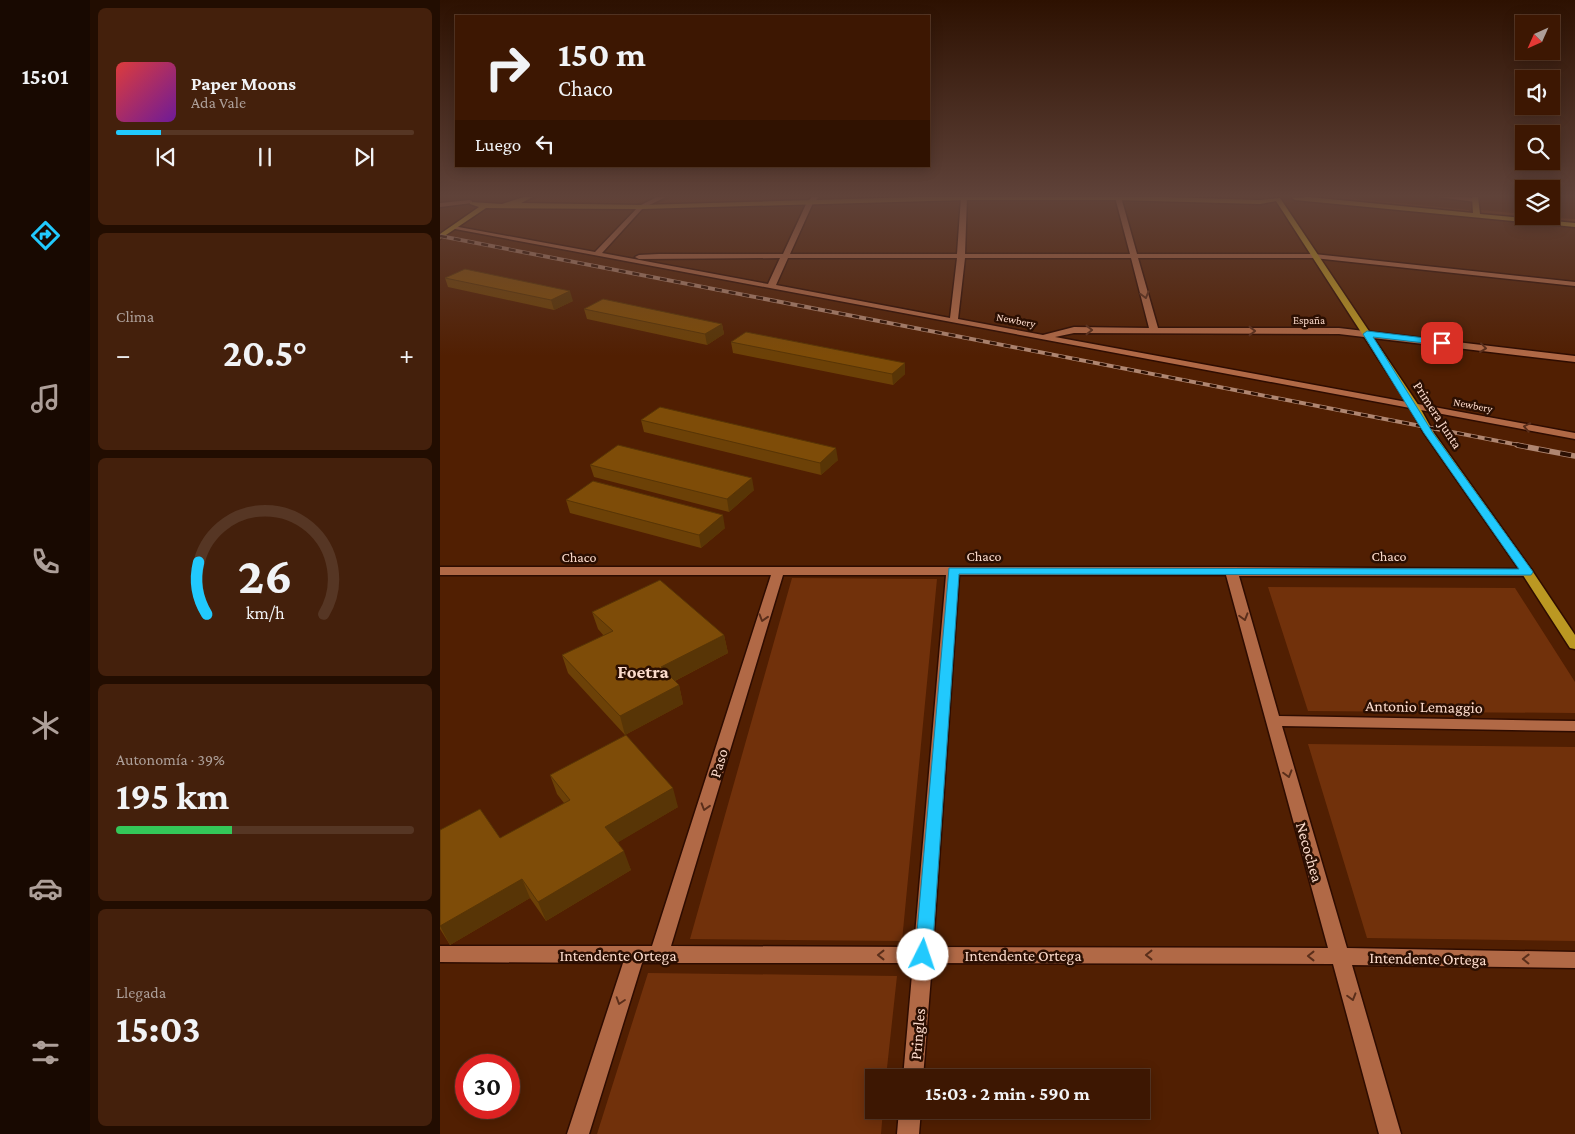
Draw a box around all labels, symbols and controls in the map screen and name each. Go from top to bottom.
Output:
north arrow [1515,15,1560,60]
map controls [1515,15,1560,225]
icon: right [475,35,540,100]
text: 150 m [558,35,646,74]
text: 15:01 [22,64,68,89]
button: sound [1515,70,1560,115]
text: Paper Moons [191,73,296,94]
text: Chaco [558,76,613,101]
text: Ada Vale [191,94,246,111]
button: search [1515,125,1560,170]
icon: left [531,130,559,158]
text: Luego [475,134,521,155]
icon: previous [152,143,180,171]
icon: pause [251,143,279,171]
icon: next [350,143,378,171]
button: layers [1515,180,1560,225]
icon: directions [28,218,63,253]
one-way arrow [1139,290,1150,299]
text: Clima [116,308,154,325]
street label: Newbery [995,310,1037,331]
street label: España [1293,314,1325,327]
pin [1421,322,1463,364]
one-way arrow [1086,325,1094,335]
one-way arrow [1248,326,1256,336]
icon: arrive [1428,329,1456,357]
text: 20.5° [223,332,307,374]
text: − [116,339,131,370]
text: + [399,339,414,370]
one-way arrow [1480,342,1488,353]
street label: Primera Junta [1410,378,1466,452]
icon: music [28,381,63,416]
street label: Newbery [1452,395,1494,416]
one-way arrow [1523,423,1531,433]
icon: phone [28,544,63,579]
text: 26 [238,546,292,604]
street label: Chaco [967,548,1002,564]
street label: Chaco [1372,548,1407,564]
street label: Chaco [562,549,597,565]
text: km/h [246,603,285,623]
one-way arrow [1238,613,1248,621]
one-way arrow [759,614,769,622]
district label: Foetra [617,661,669,682]
street label: Antonio Lemaggio [1365,697,1483,717]
icon: climate [28,708,63,743]
street label: Paso [706,747,731,780]
text: Autonomía · 39% [116,751,225,768]
one-way arrow [1282,769,1293,778]
text: 195 km [116,775,229,817]
one-way arrow [700,802,710,811]
street label: Necochea [1293,820,1326,885]
icon: car [28,871,63,906]
position arrow [896,928,948,980]
street label: Intendente Ortega [559,947,677,965]
street label: Intendente Ortega [964,947,1082,965]
street label: Intendente Ortega [1369,949,1487,969]
one-way arrow [877,950,885,960]
one-way arrow [1145,950,1153,961]
one-way arrow [1307,951,1315,961]
one-way arrow [1522,954,1530,965]
text: Llegada [116,984,166,1001]
one-way arrow [1346,993,1356,1001]
one-way arrow [616,996,626,1005]
text: 15:03 [116,1008,201,1050]
street label: Pringles [907,1008,929,1061]
icon: filters [28,1035,63,1070]
speed limit sign: 30 [455,1054,520,1119]
text: 15:03 · 2 min · 590 m [925,1083,1090,1104]

